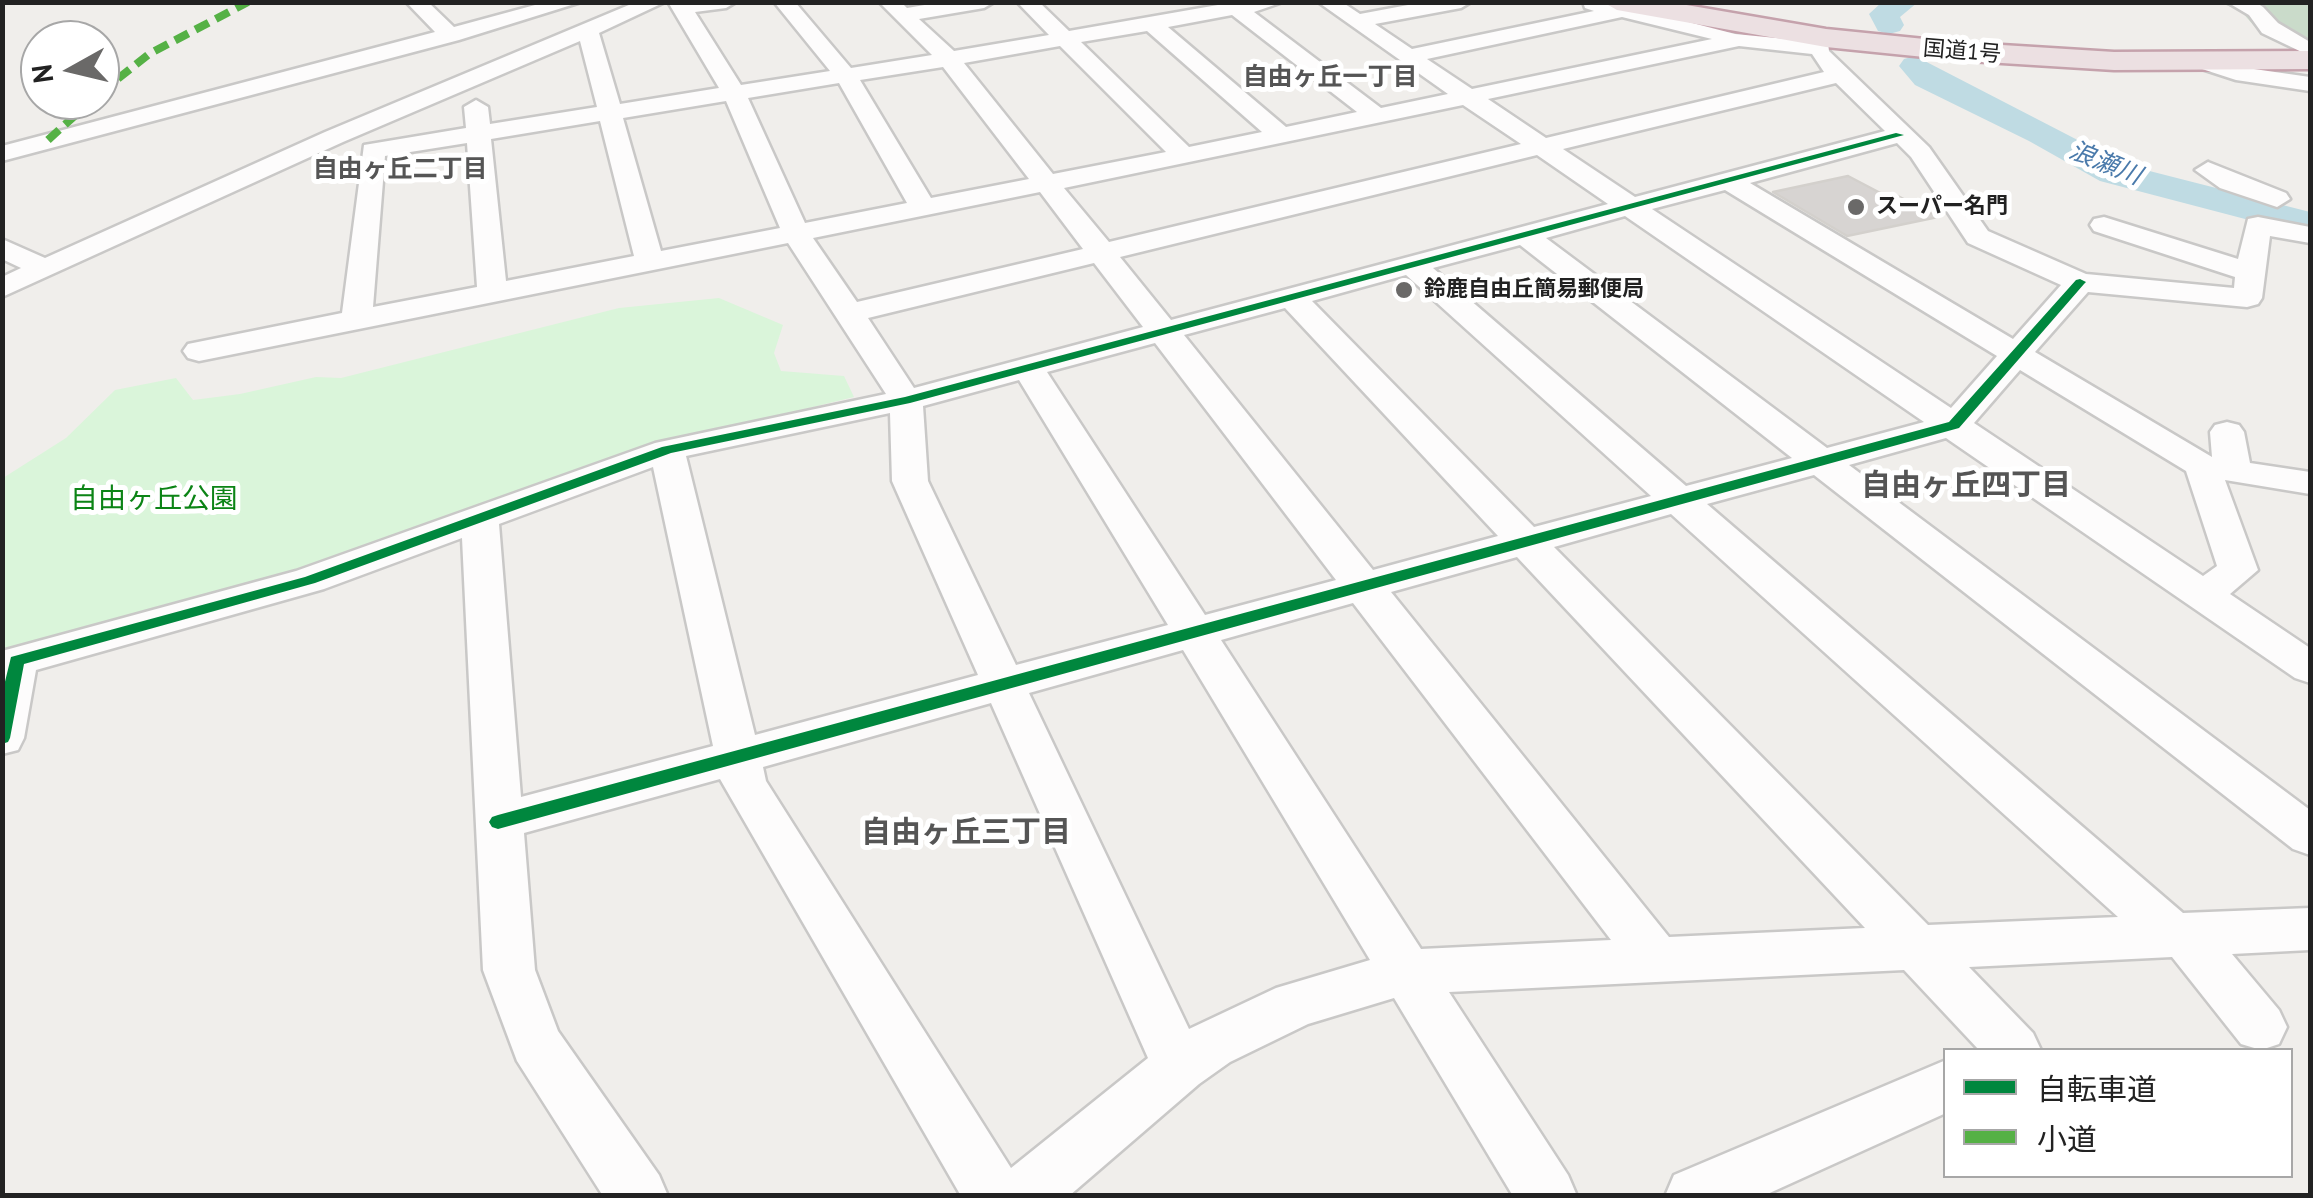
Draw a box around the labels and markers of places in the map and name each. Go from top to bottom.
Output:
place label: スーパー名門 [1876,194,2008,220]
marker: スーパー名門 [1845,196,1867,218]
place label: 鈴鹿自由丘簡易郵便局 [1424,277,1644,303]
marker: 鈴鹿自由丘簡易郵便局 [1393,279,1415,301]

